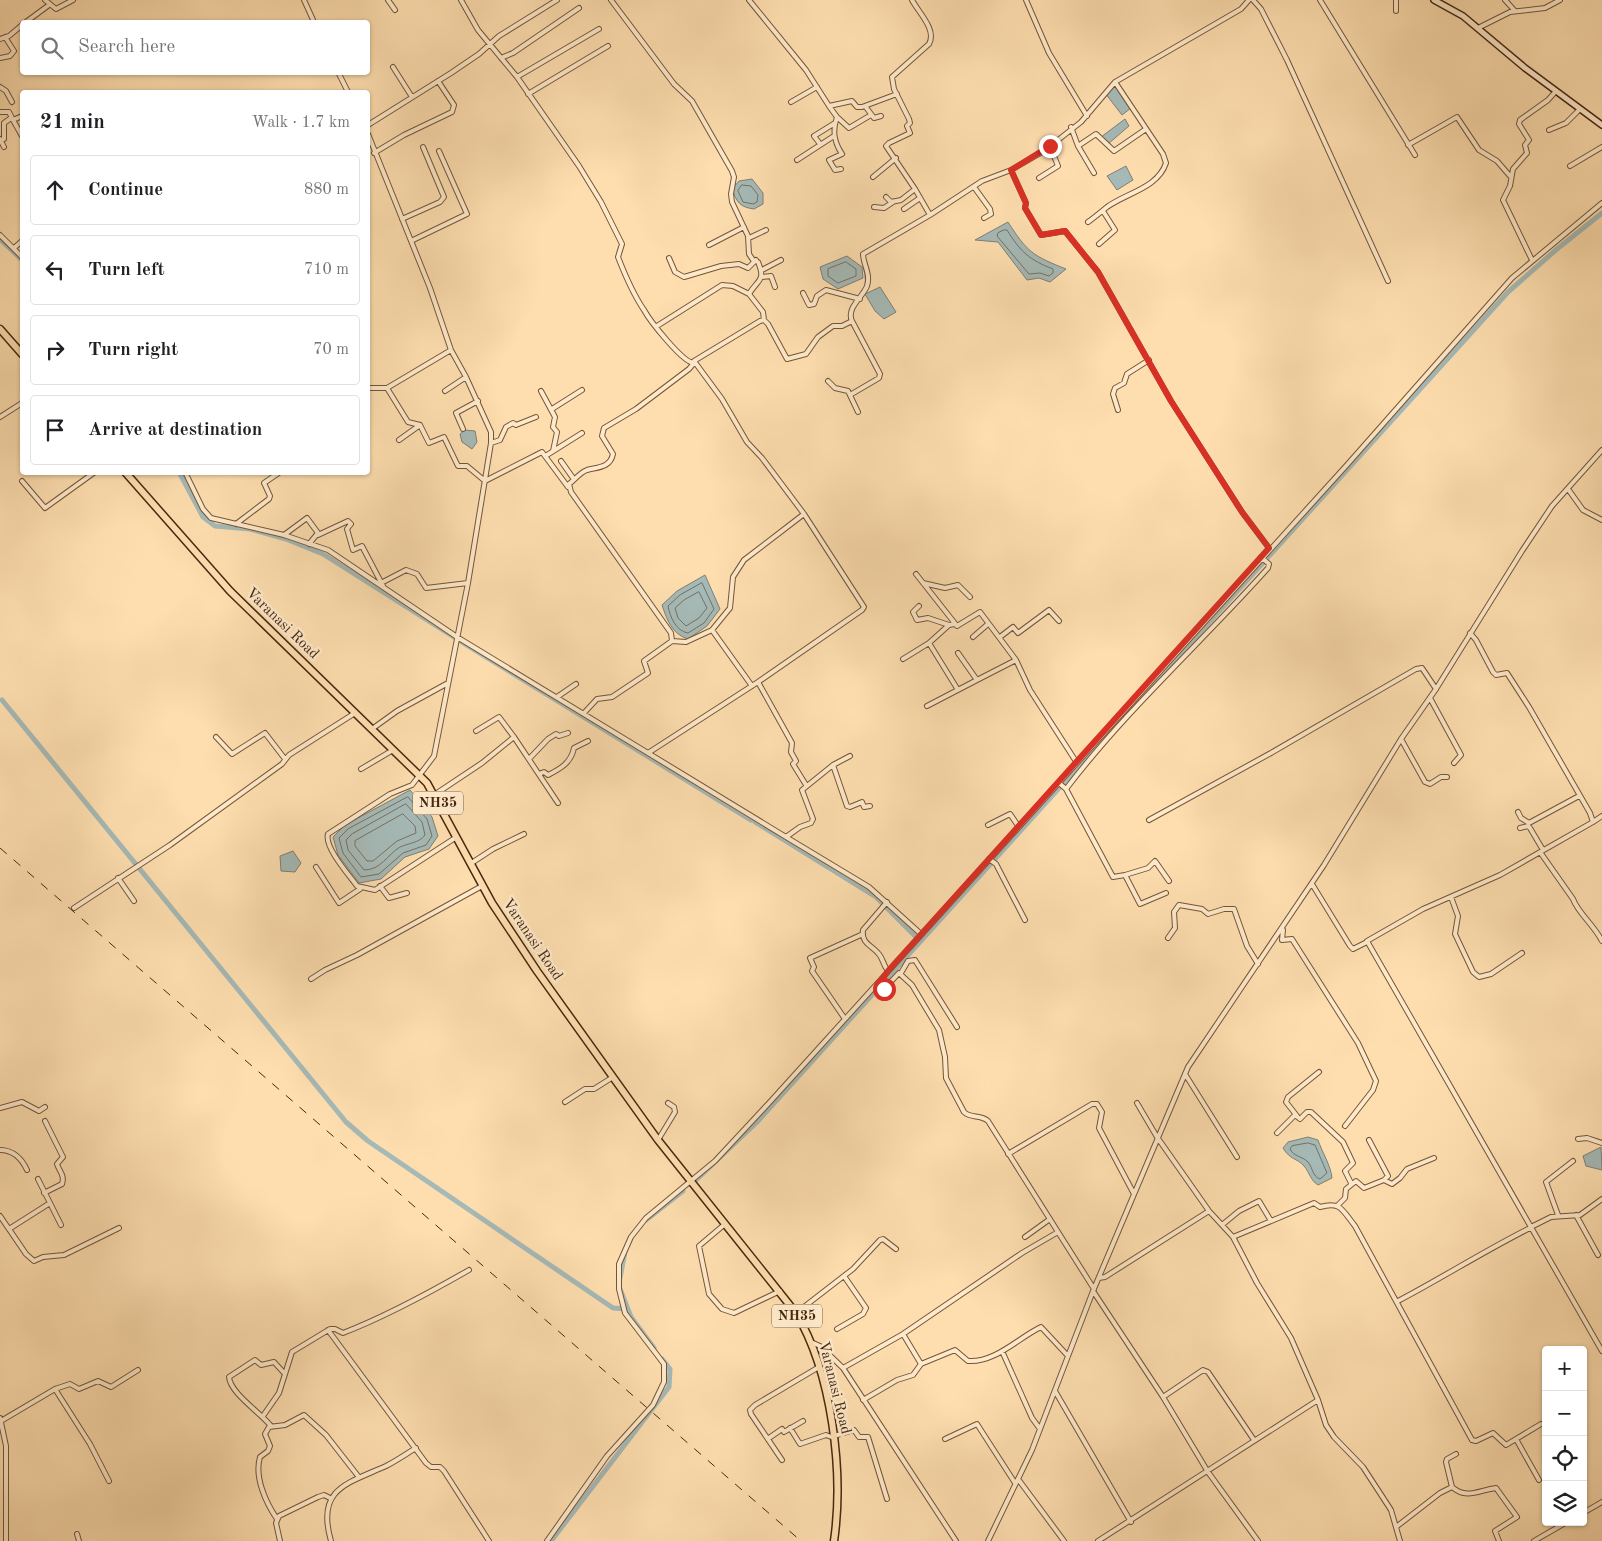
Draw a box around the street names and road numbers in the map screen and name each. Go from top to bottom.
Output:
street label: Varanasi Road [243,586,322,663]
road number: NH35 [413,791,463,814]
street label: Varanasi Road [499,896,565,984]
road number: NH35 [772,1304,822,1328]
street label: Varanasi Road [815,1340,853,1436]

